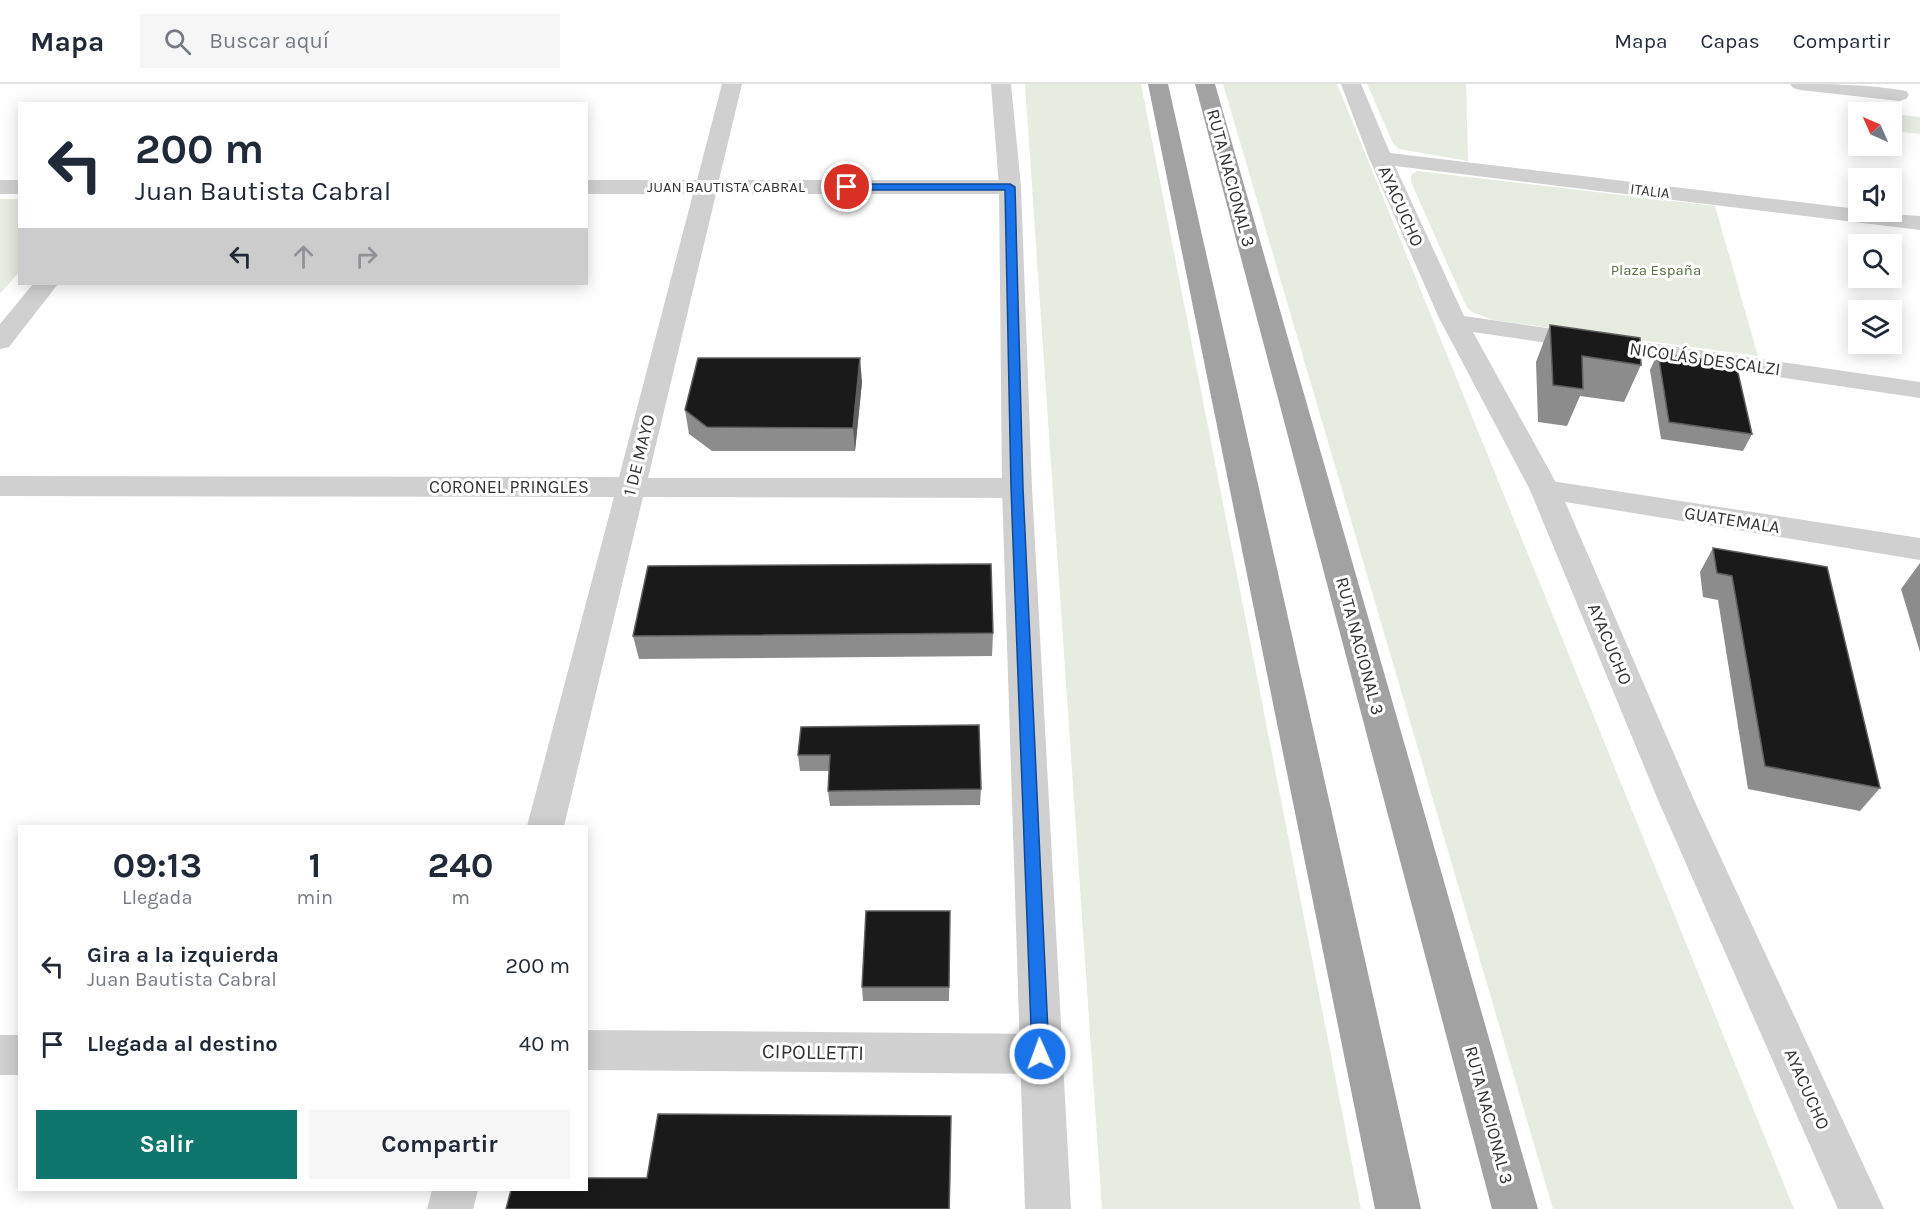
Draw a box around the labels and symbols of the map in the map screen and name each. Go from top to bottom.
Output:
north arrow [1848,102,1902,156]
street label: RUTA NACIONAL 3 [1202,107,1260,249]
pin [821,161,872,212]
street label: AYACUCHO [1373,162,1429,250]
street label: JUAN BAUTISTA CABRAL [647,178,805,196]
street label: ITALIA [1629,180,1671,202]
park label: Plaza España [1611,261,1701,279]
street label: NICOLÁS DESCALZI [1628,337,1782,380]
street label: 1 DE MAYO [618,412,660,498]
street label: CORONEL PRINGLES [429,476,589,498]
street label: GUATEMALA [1683,502,1781,538]
street label: RUTA NACIONAL 3 [1331,575,1389,717]
street label: AYACUCHO [1583,600,1637,688]
position arrow [1008,1022,1072,1086]
street label: CIPOLLETTI [762,1039,864,1065]
street label: RUTA NACIONAL 3 [1460,1044,1518,1186]
street label: AYACUCHO [1779,1045,1835,1133]

